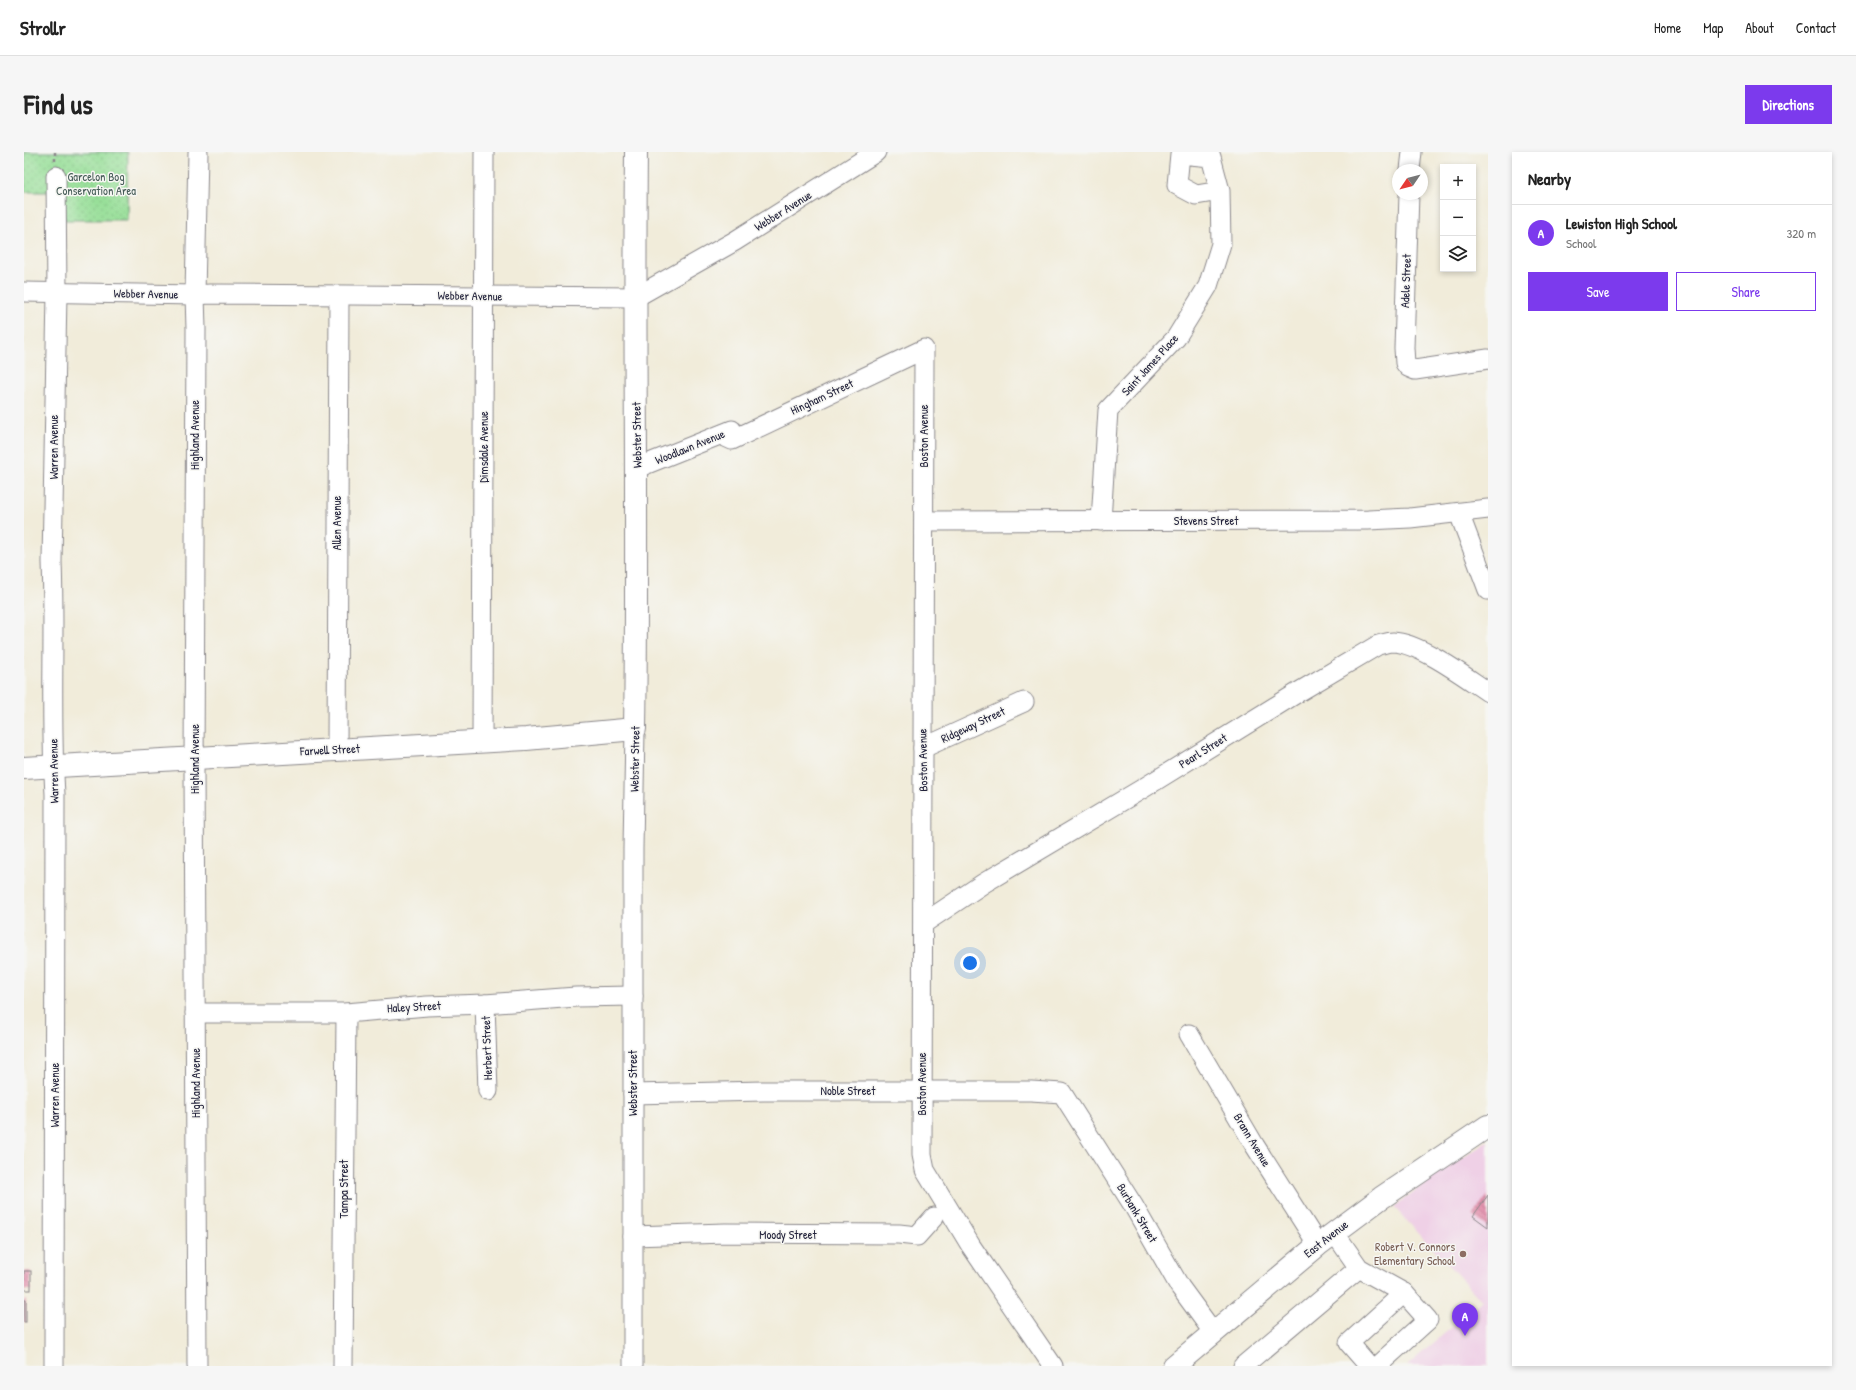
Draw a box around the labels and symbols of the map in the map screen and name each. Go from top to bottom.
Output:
north arrow [1392,164,1428,200]
park label: Garcelon Bog Conservation Area [56,168,136,199]
street label: Webber Avenue [751,186,815,235]
street label: Adele Street [1396,253,1415,308]
street label: Webber Avenue [114,284,179,303]
street label: Webber Avenue [438,286,503,305]
street label: Saint James Place [1117,330,1182,399]
street label: Hingham Street [788,374,857,419]
street label: Highland Avenue [186,400,203,470]
street label: Webster Street [627,401,646,468]
street label: Boston Avenue [915,404,932,468]
street label: Dimsdale Avenue [475,411,492,483]
street label: Warren Avenue [45,414,62,479]
street label: Woodlawn Avenue [652,425,727,468]
street label: Allen Avenue [328,496,345,550]
street label: Stevens Street [1174,512,1239,529]
street label: Ridgeway Street [938,702,1008,747]
street label: Highland Avenue [186,724,203,794]
street label: Webster Street [625,725,644,792]
street label: Boston Avenue [913,728,932,792]
street label: Pearl Street [1175,729,1231,772]
street label: Warren Avenue [44,738,63,804]
street label: Farwell Street [299,739,361,760]
your location [960,953,980,973]
street label: Haley Street [387,997,442,1016]
street label: Herbert Street [477,1015,496,1080]
street label: Highland Avenue [187,1048,204,1118]
street label: Webster Street [624,1049,641,1116]
street label: Boston Avenue [913,1052,930,1116]
street label: Warren Avenue [46,1062,63,1127]
street label: Noble Street [821,1082,876,1099]
street label: Brann Avenue [1230,1110,1275,1170]
street label: Tampa Street [335,1159,352,1219]
street label: Burbank Street [1113,1180,1162,1246]
street label: East Avenue [1300,1216,1352,1261]
street label: Moody Street [759,1226,818,1243]
place label: Robert V. Connors Elementary School [1374,1238,1456,1269]
marker: Robert V. Connors Elementary School [1458,1249,1468,1259]
pin: A [1452,1303,1478,1336]

